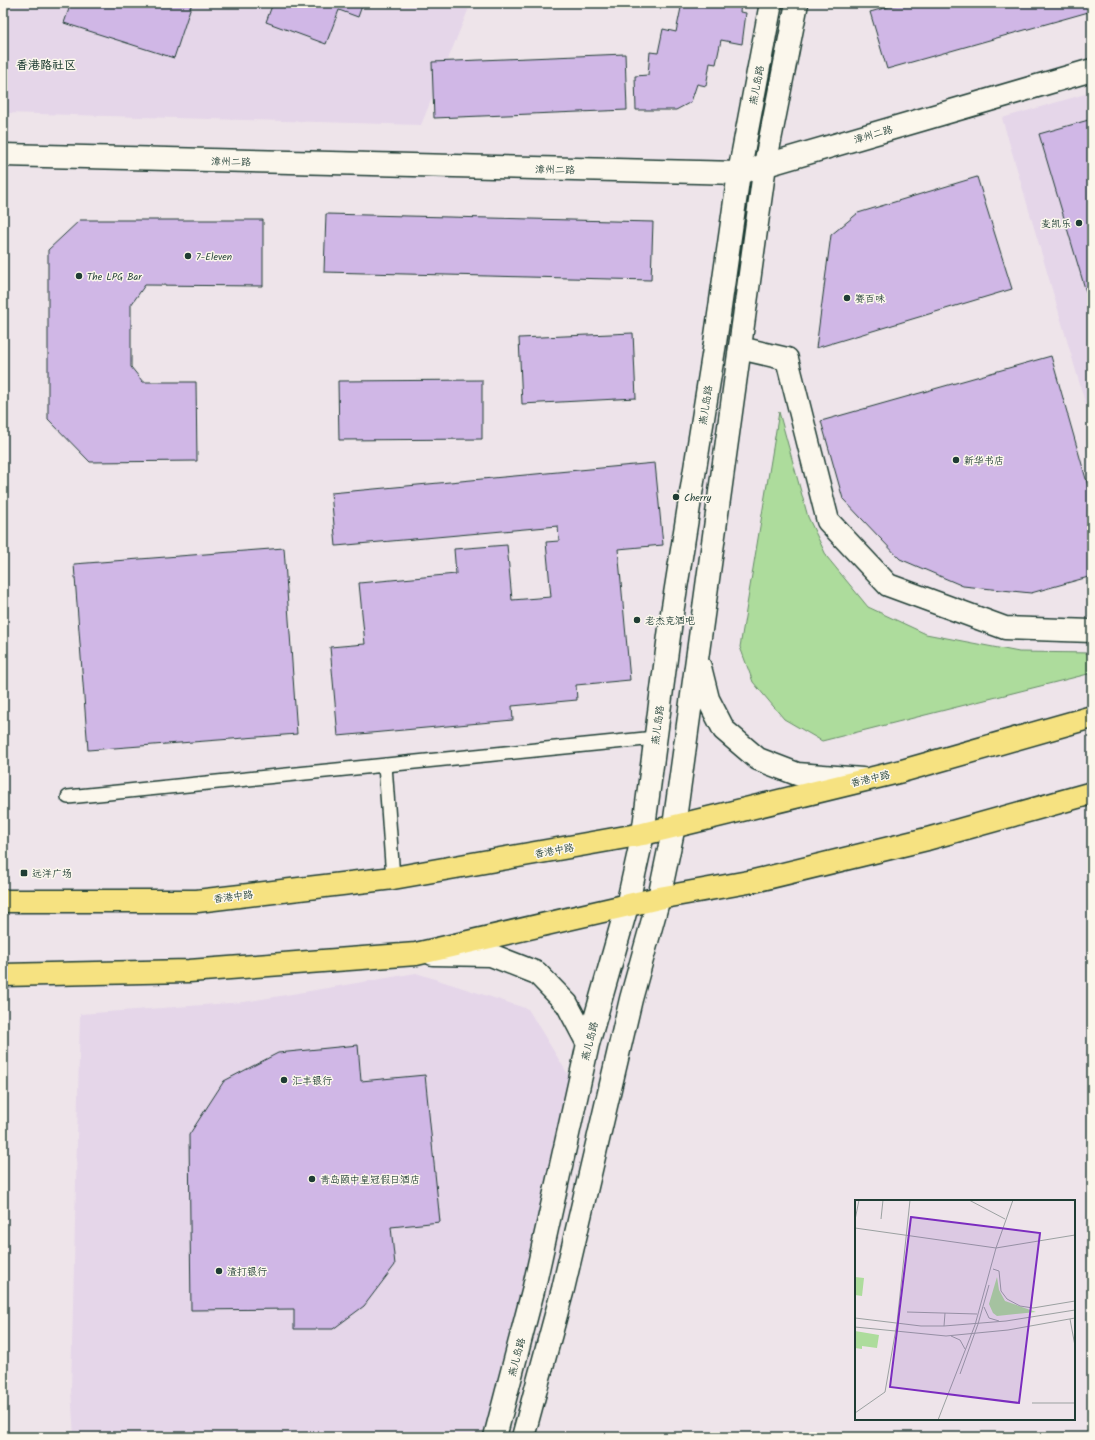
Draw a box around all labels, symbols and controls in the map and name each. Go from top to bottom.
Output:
district label: 香港路社区 [16,56,76,75]
street label: 燕儿岛路 [745,64,769,106]
street label: 漳州二路 [852,122,895,148]
street label: 漳州二路 [211,154,251,170]
street label: 漳州二路 [535,162,575,178]
place label: 麦凯乐 [1041,216,1071,232]
marker: 麦凯乐 [1074,218,1084,228]
place label: 7-Eleven [196,249,232,265]
marker: 7-Eleven [183,251,193,261]
place label: The LPG Bar [87,269,142,285]
marker: The LPG Bar [74,271,84,281]
place label: 赛百味 [855,291,886,307]
marker: 赛百味 [842,293,852,303]
street label: 燕儿岛路 [695,384,717,426]
place label: 新华书店 [964,453,1004,469]
marker: 新华书店 [951,455,961,465]
place label: Cherry [684,490,711,506]
marker: Cherry [671,492,681,502]
place label: 老杰克酒吧 [645,613,695,629]
marker: 老杰克酒吧 [632,615,642,625]
street label: 燕儿岛路 [647,704,669,746]
street label: 香港中路 [849,767,892,791]
street label: 香港中路 [533,840,575,862]
place label: 远洋广场 [32,866,72,882]
marker: 远洋广场 [19,868,29,878]
street label: 香港中路 [212,887,254,907]
street label: 燕儿岛路 [577,1020,603,1063]
place label: 汇丰银行 [292,1073,332,1089]
marker: 汇丰银行 [279,1075,289,1085]
place label: 青岛颐中皇冠假日酒店 [320,1172,420,1188]
marker: 青岛颐中皇冠假日酒店 [307,1174,317,1184]
inset map [855,1200,1075,1420]
place label: 渣打银行 [227,1264,267,1280]
marker: 渣打银行 [214,1266,224,1276]
street label: 燕儿岛路 [504,1336,530,1379]

